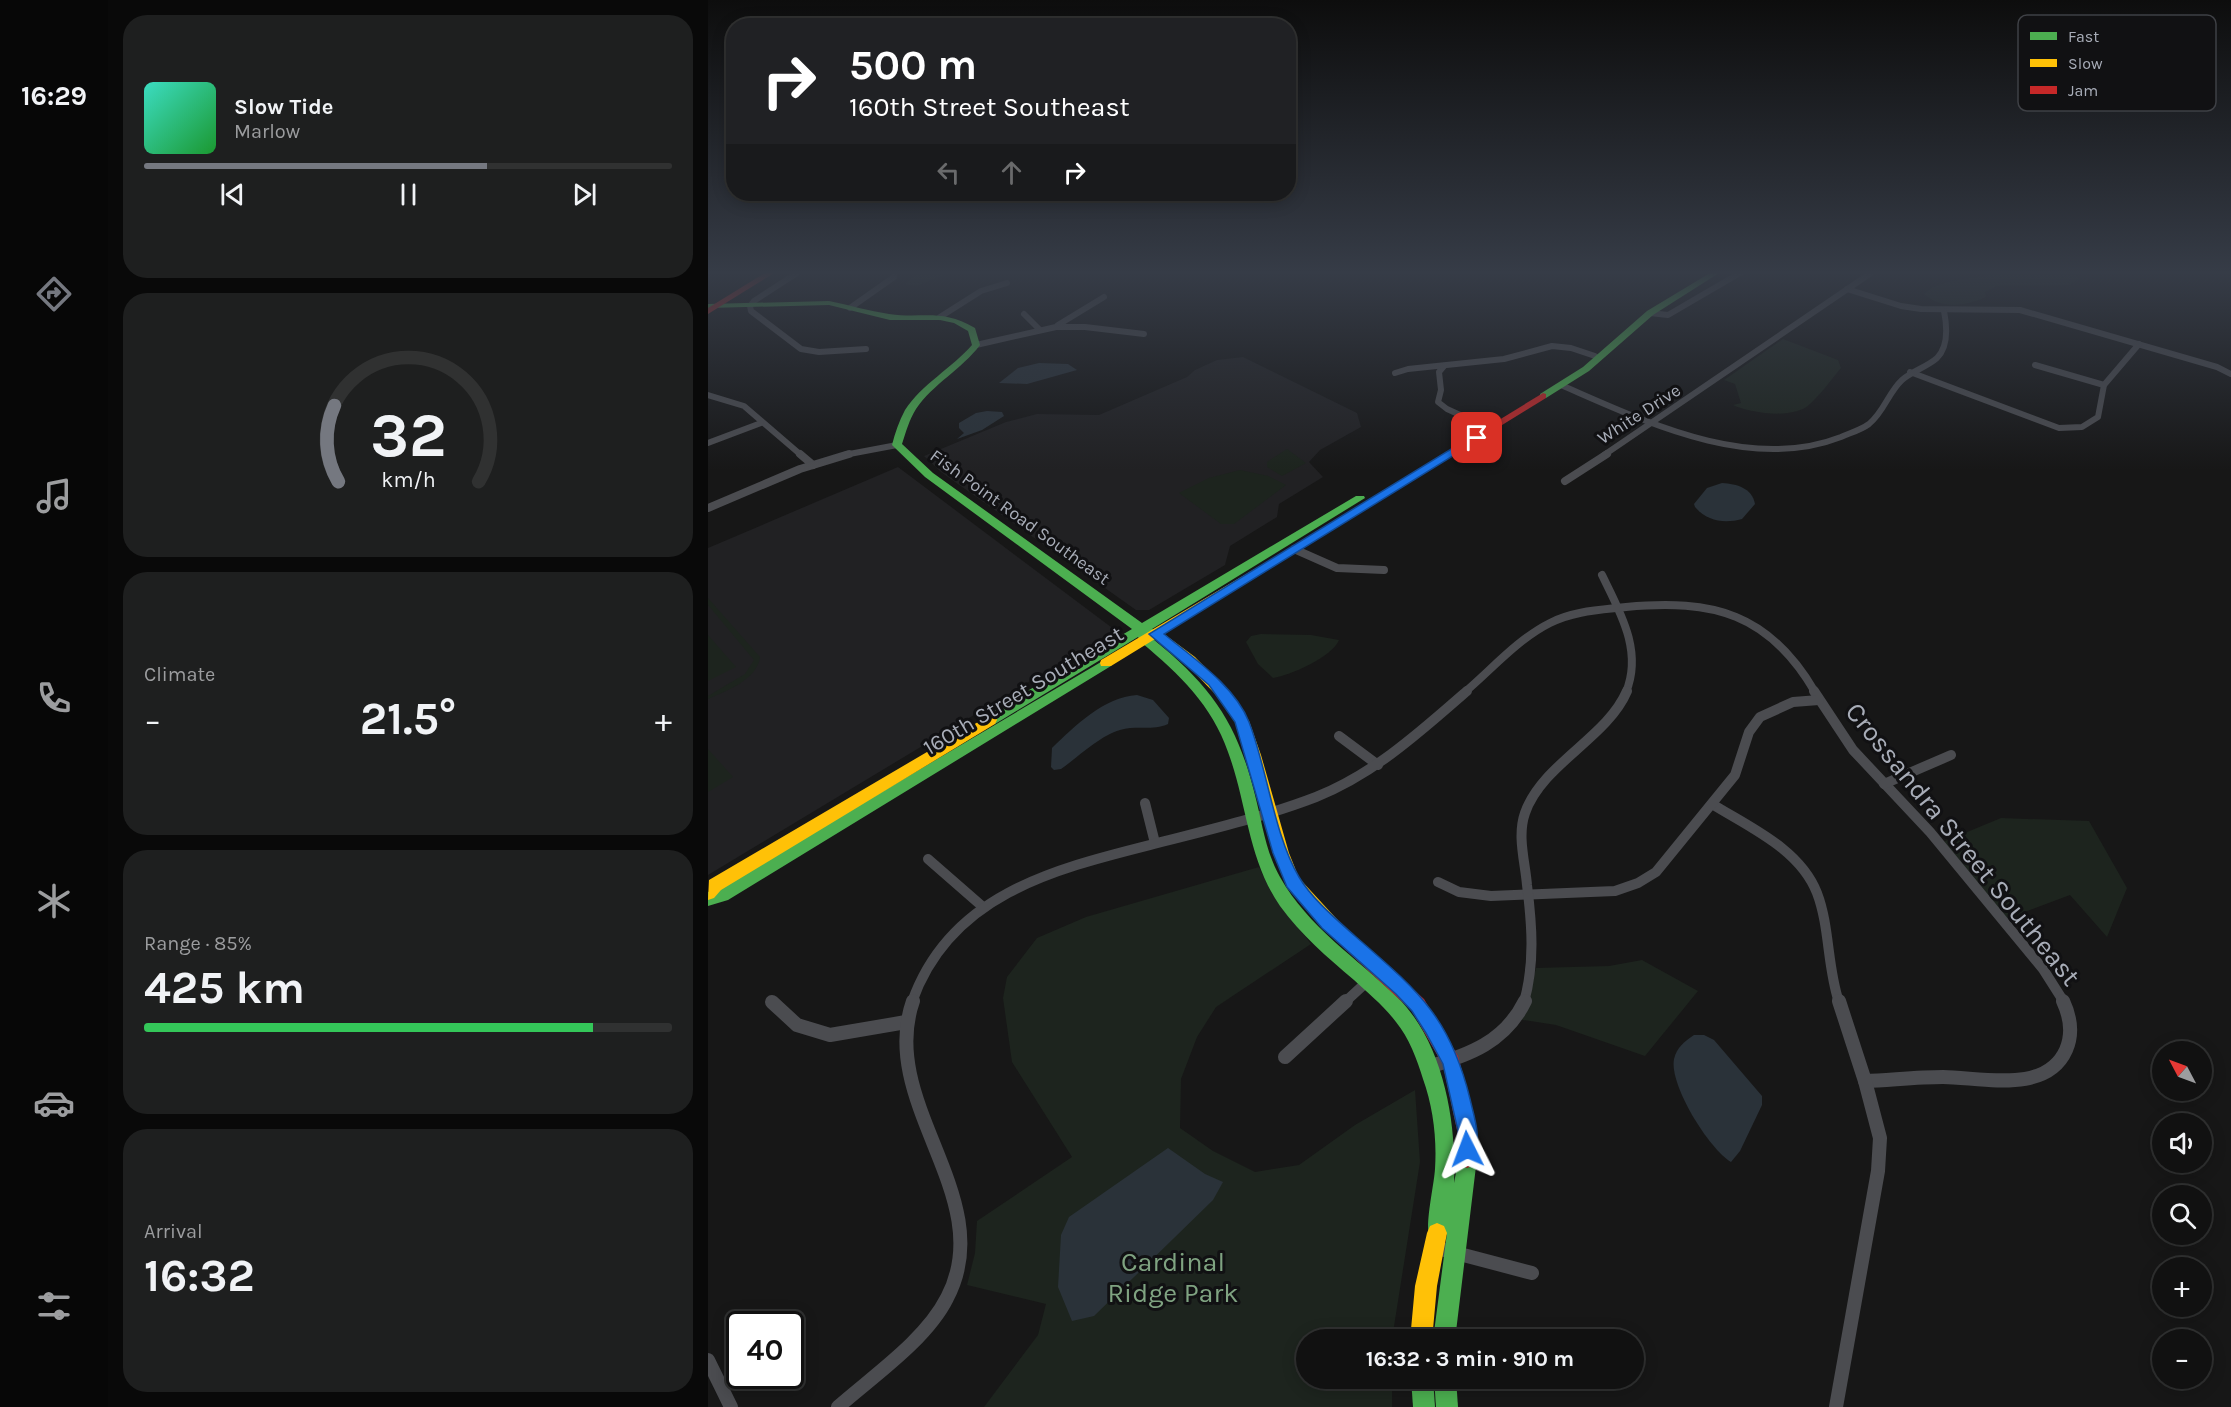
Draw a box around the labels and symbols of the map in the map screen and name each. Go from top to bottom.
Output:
legend [2018,15,2216,111]
text: Fast [2068,27,2099,46]
text: Slow [2068,54,2103,73]
text: Jam [2068,81,2098,100]
street label: White Drive [1593,379,1685,449]
pin [1451,412,1502,463]
street label: Fish Point Road Southeast [926,444,1114,590]
street label: 160th Street Southeast [919,621,1128,761]
street label: Crossandra Street Southeast [1839,696,2087,992]
north arrow [2152,1041,2212,1101]
position arrow [1435,1117,1499,1181]
park label: Cardinal Ridge Park [1108,1246,1238,1309]
speed limit sign: 40 [726,1311,804,1389]

